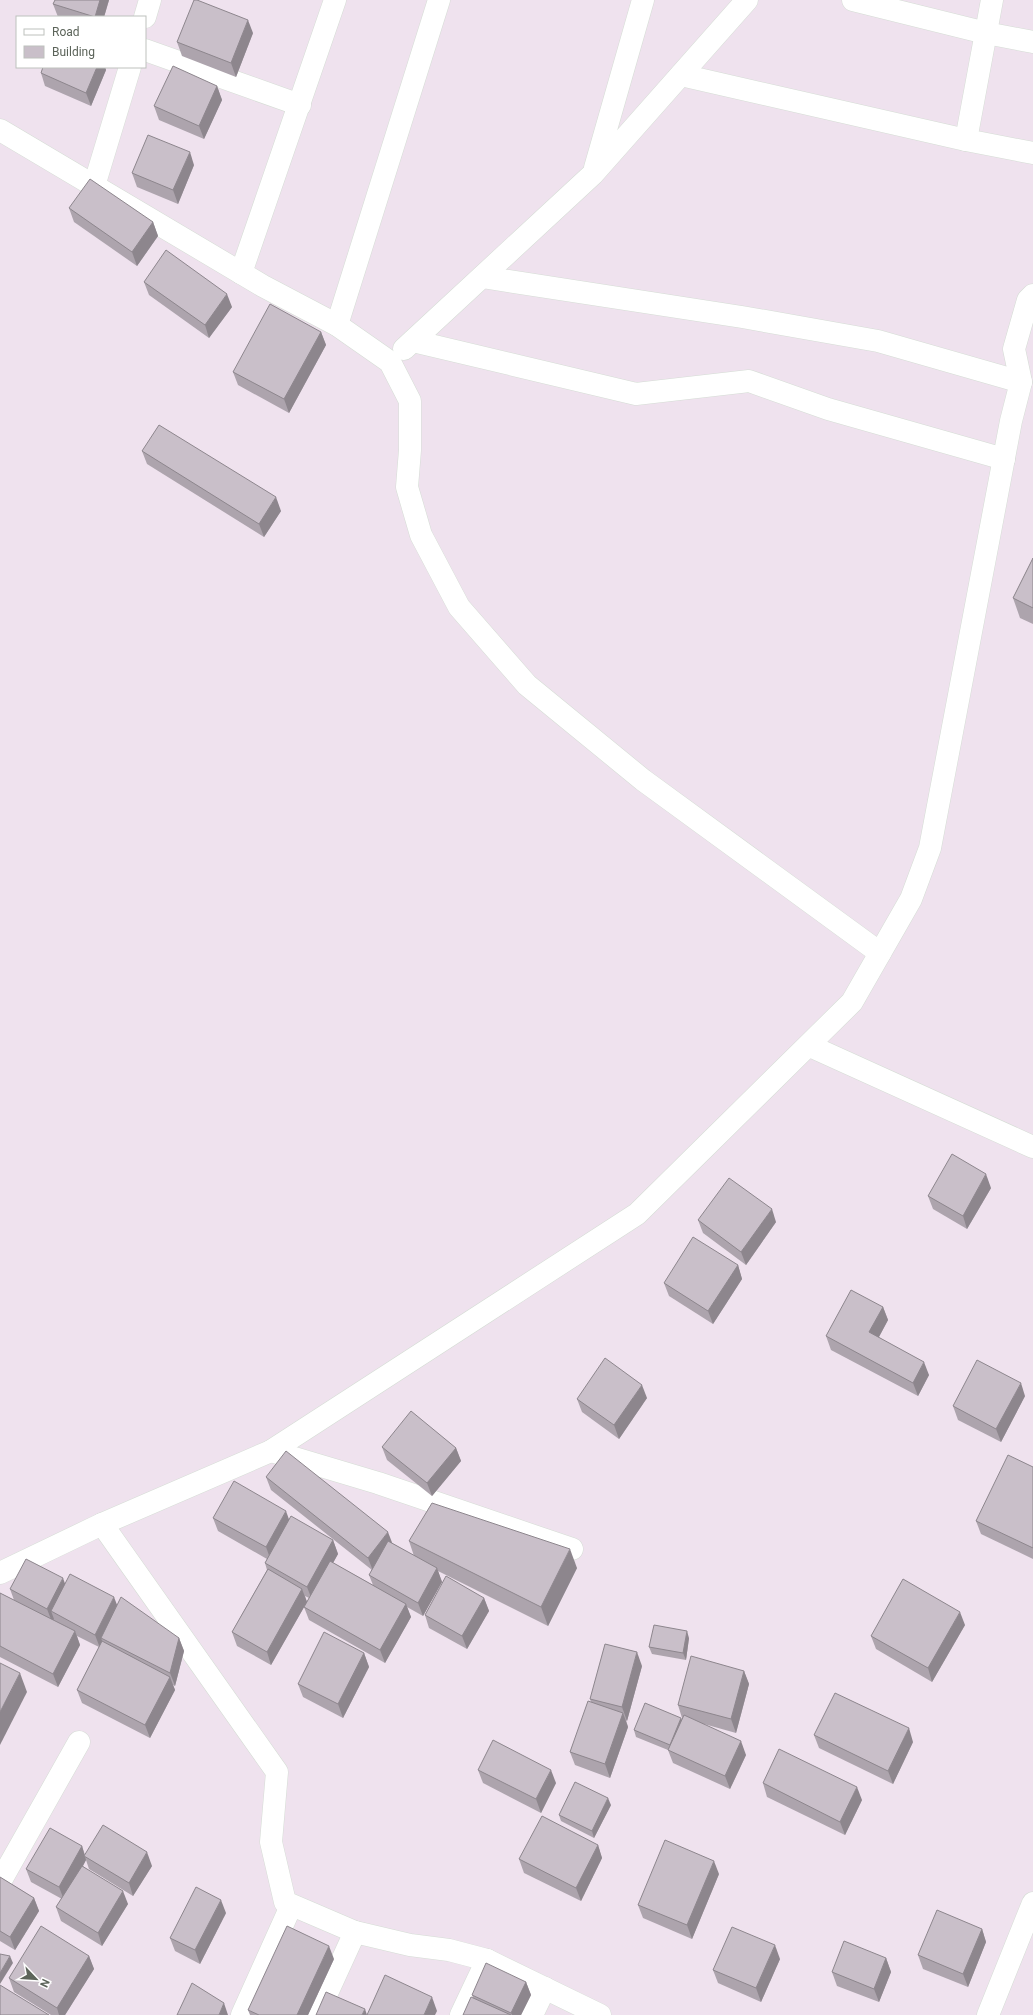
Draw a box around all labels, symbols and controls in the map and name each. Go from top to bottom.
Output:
legend [16,16,146,68]
text: Road [52,25,80,39]
text: Building [52,45,95,59]
north arrow [16,1959,56,1999]
text: N [37,1977,52,1989]

